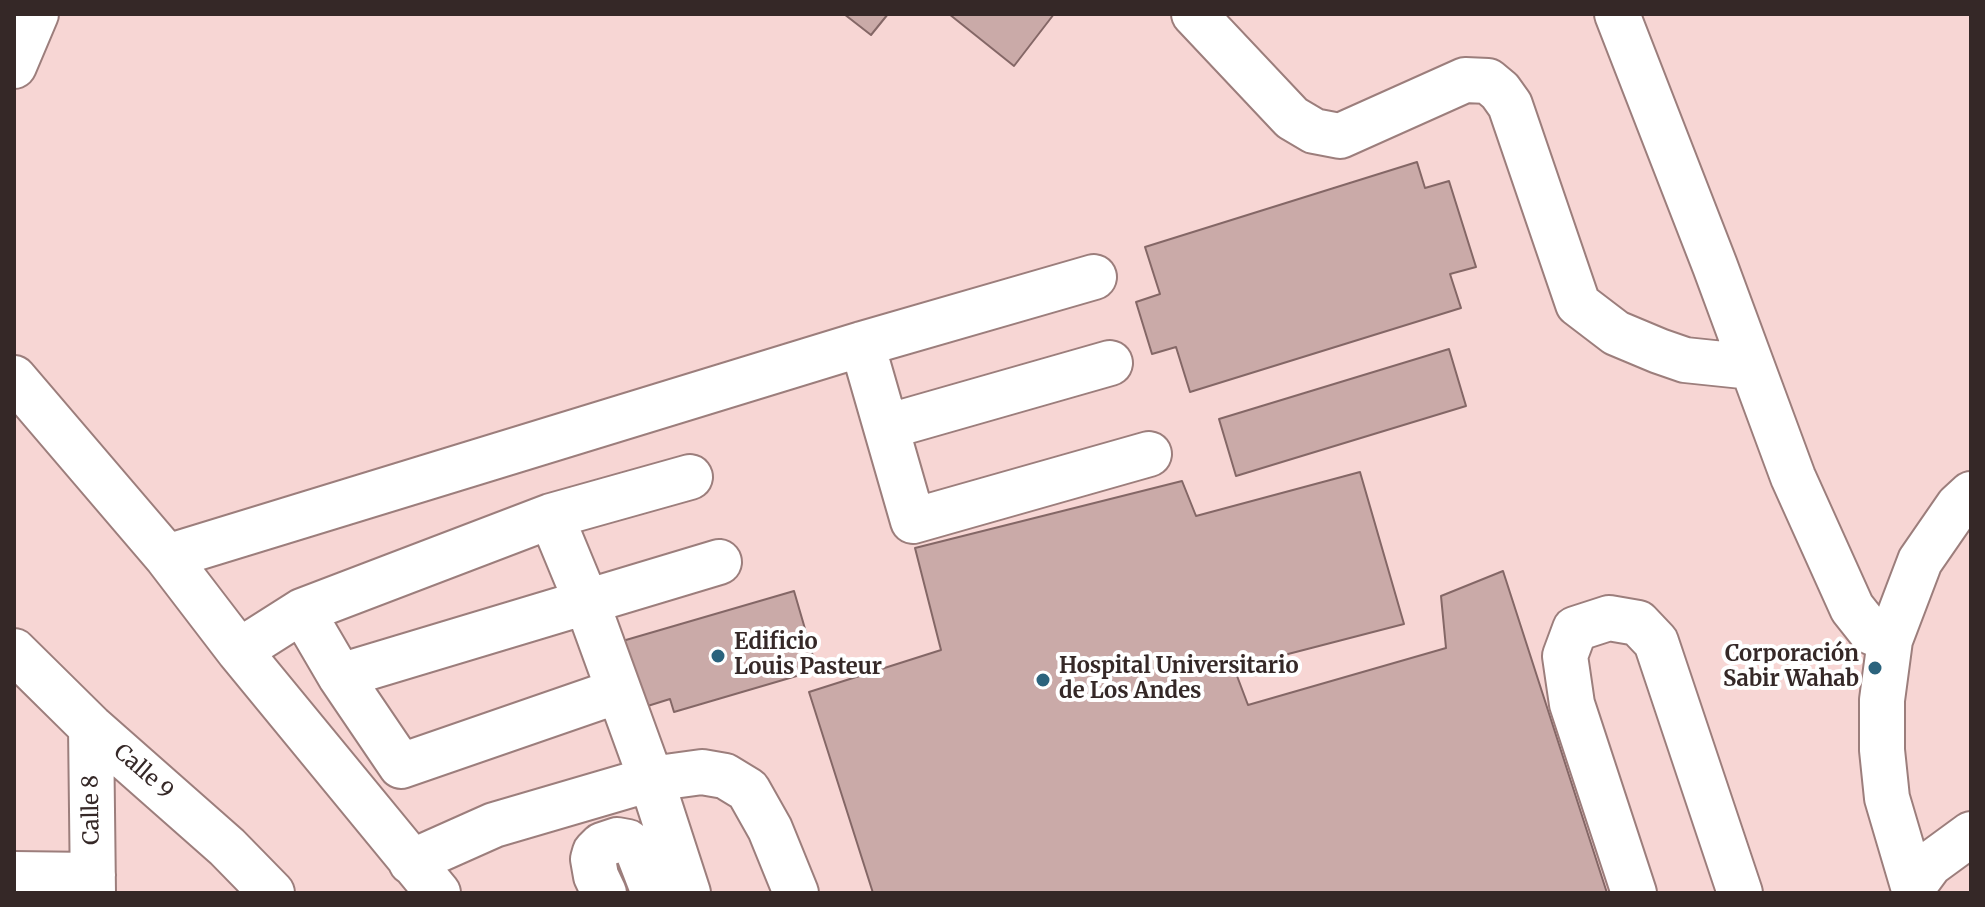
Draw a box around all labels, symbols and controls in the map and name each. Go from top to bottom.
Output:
place label: Edificio Louis Pasteur [734,630,882,682]
place label: Corporación Sabir Wahab [1723,642,1859,694]
marker: Edificio Louis Pasteur [709,647,727,665]
place label: Hospital Universitario de Los Andes [1059,654,1299,706]
marker: Corporación Sabir Wahab [1866,659,1884,677]
marker: Hospital Universitario de Los Andes [1034,671,1052,689]
street label: Calle 9 [108,739,178,805]
street label: Calle 8 [78,775,106,845]

